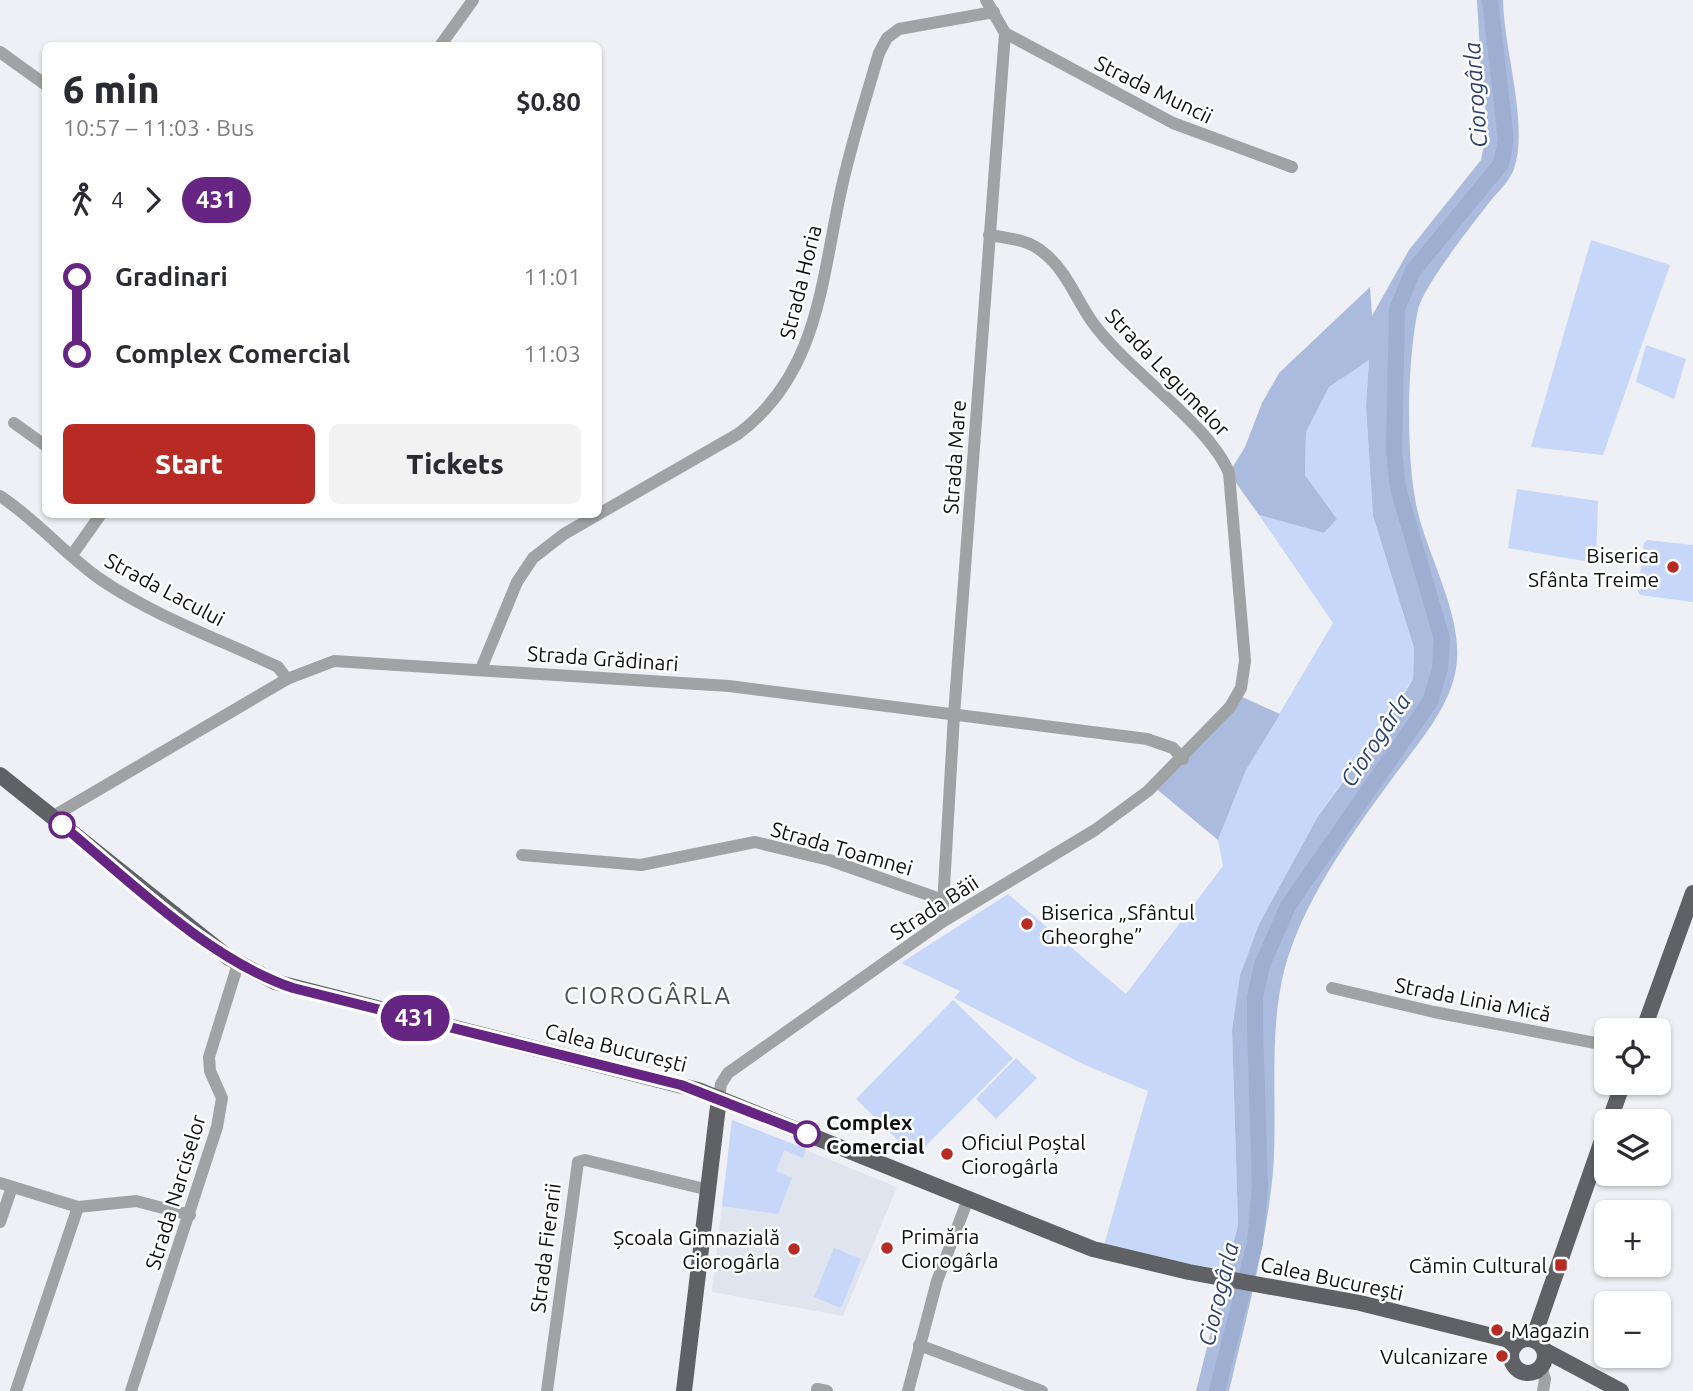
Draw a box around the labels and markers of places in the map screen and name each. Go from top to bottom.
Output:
place label: Biserica Sfânta Treime [1528,543,1659,591]
marker: Biserica Sfânta Treime [1665,559,1681,575]
unlabelled marker [49,812,75,838]
place label: Biserica „Sfântul Gheorghe” [1041,900,1195,948]
marker: Biserica „Sfântul Gheorghe” [1019,916,1035,932]
place label: Complex Comercial [826,1110,924,1158]
marker: Complex Comercial [794,1121,820,1147]
place label: Oficiul Poștal Ciorogârla [961,1130,1086,1178]
marker: Oficiul Poștal Ciorogârla [939,1146,955,1162]
place label: Primăria Ciorogârla [901,1224,999,1272]
place label: Școala Gimnazială Ciorogârla [613,1225,780,1273]
marker: Primăria Ciorogârla [879,1240,895,1256]
marker: Școala Gimnazială Ciorogârla [786,1241,802,1257]
place label: Cămin Cultural [1409,1253,1547,1277]
marker: Cămin Cultural [1553,1257,1569,1273]
place label: Magazin [1511,1318,1590,1342]
marker: Magazin [1489,1322,1505,1338]
place label: Vulcanizare [1380,1344,1488,1368]
marker: Vulcanizare [1494,1348,1510,1364]

